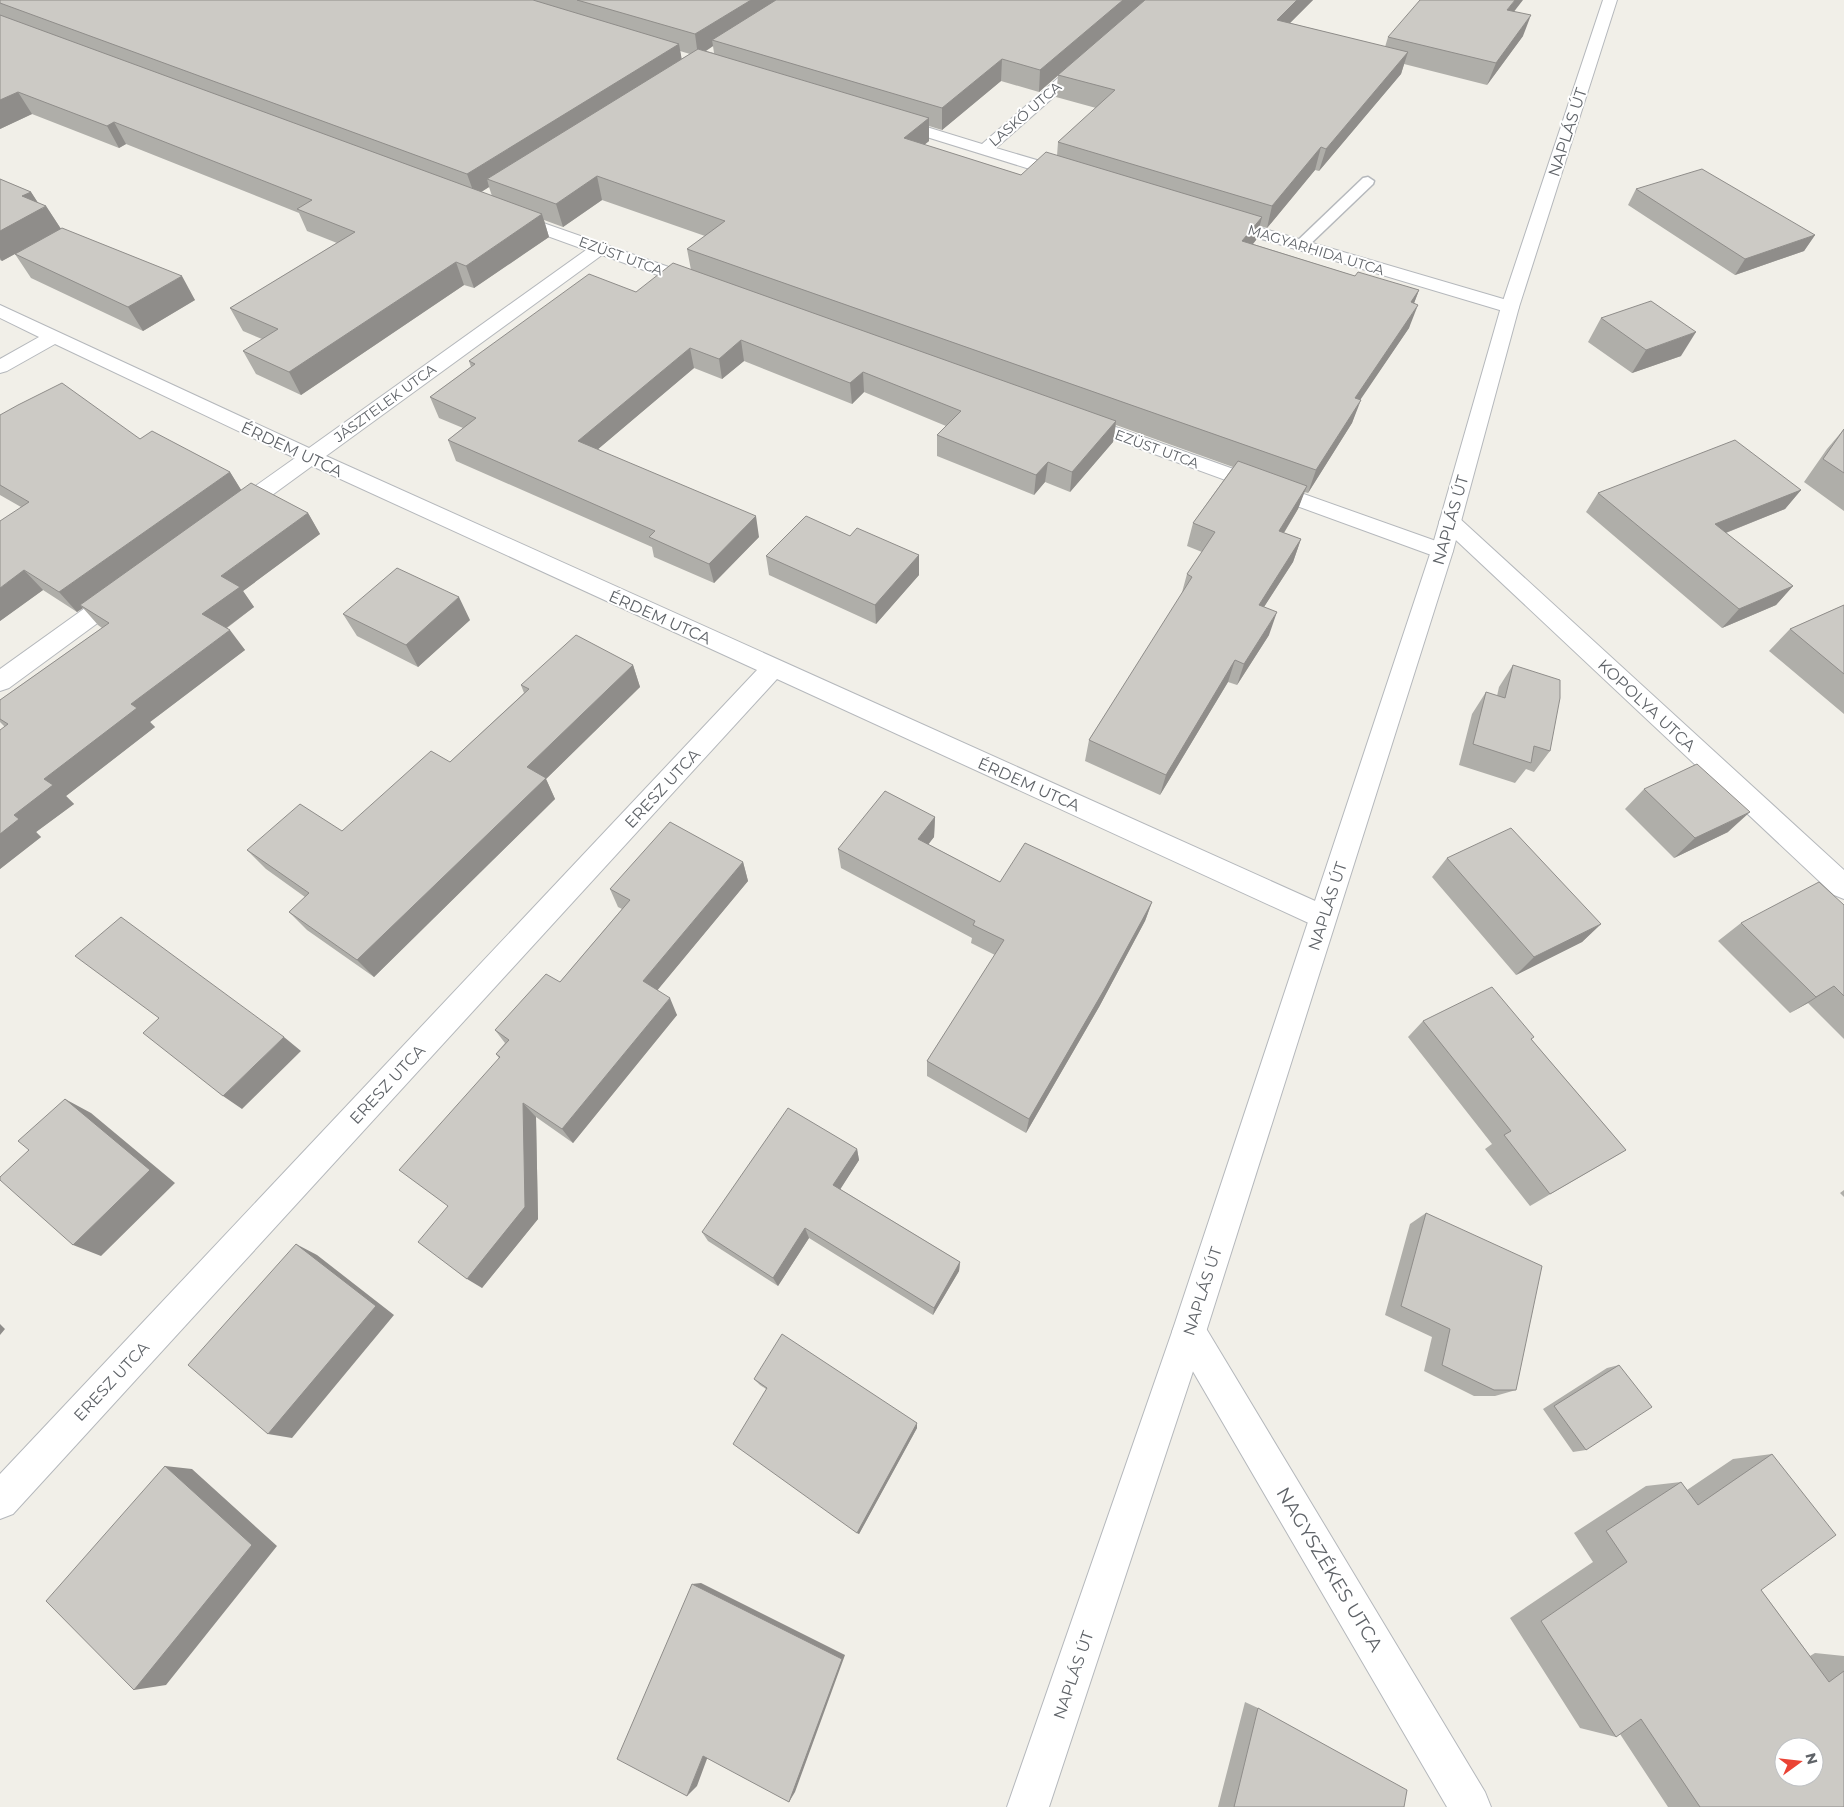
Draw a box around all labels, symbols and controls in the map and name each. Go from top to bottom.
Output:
street label: LASKÓ UTCA [985,77,1066,150]
street label: NAPLÁS ÚT [1544,85,1591,179]
street label: MAGYARHIDA UTCA [1246,221,1387,280]
street label: EZÜST UTCA [576,232,666,280]
street label: JÁSZTELEK UTCA [330,359,440,447]
street label: ÉRDEM UTCA [238,418,346,481]
street label: EZÜST UTCA [1112,425,1202,473]
street label: NAPLÁS ÚT [1429,472,1473,567]
street label: ÉRDEM UTCA [606,586,714,649]
street label: KOPOLYA UTCA [1594,655,1700,756]
street label: ERESZ UTCA [621,744,704,832]
street label: ÉRDEM UTCA [975,753,1083,816]
street label: NAPLÁS ÚT [1304,859,1351,953]
street label: ERESZ UTCA [346,1040,429,1128]
street label: NAPLÁS ÚT [1179,1244,1226,1338]
street label: ERESZ UTCA [70,1337,153,1425]
street label: NAGYSZÉKES UTCA [1271,1483,1388,1656]
street label: NAPLÁS ÚT [1049,1628,1098,1722]
north arrow [1774,1737,1824,1787]
text: N [1801,1751,1822,1766]

